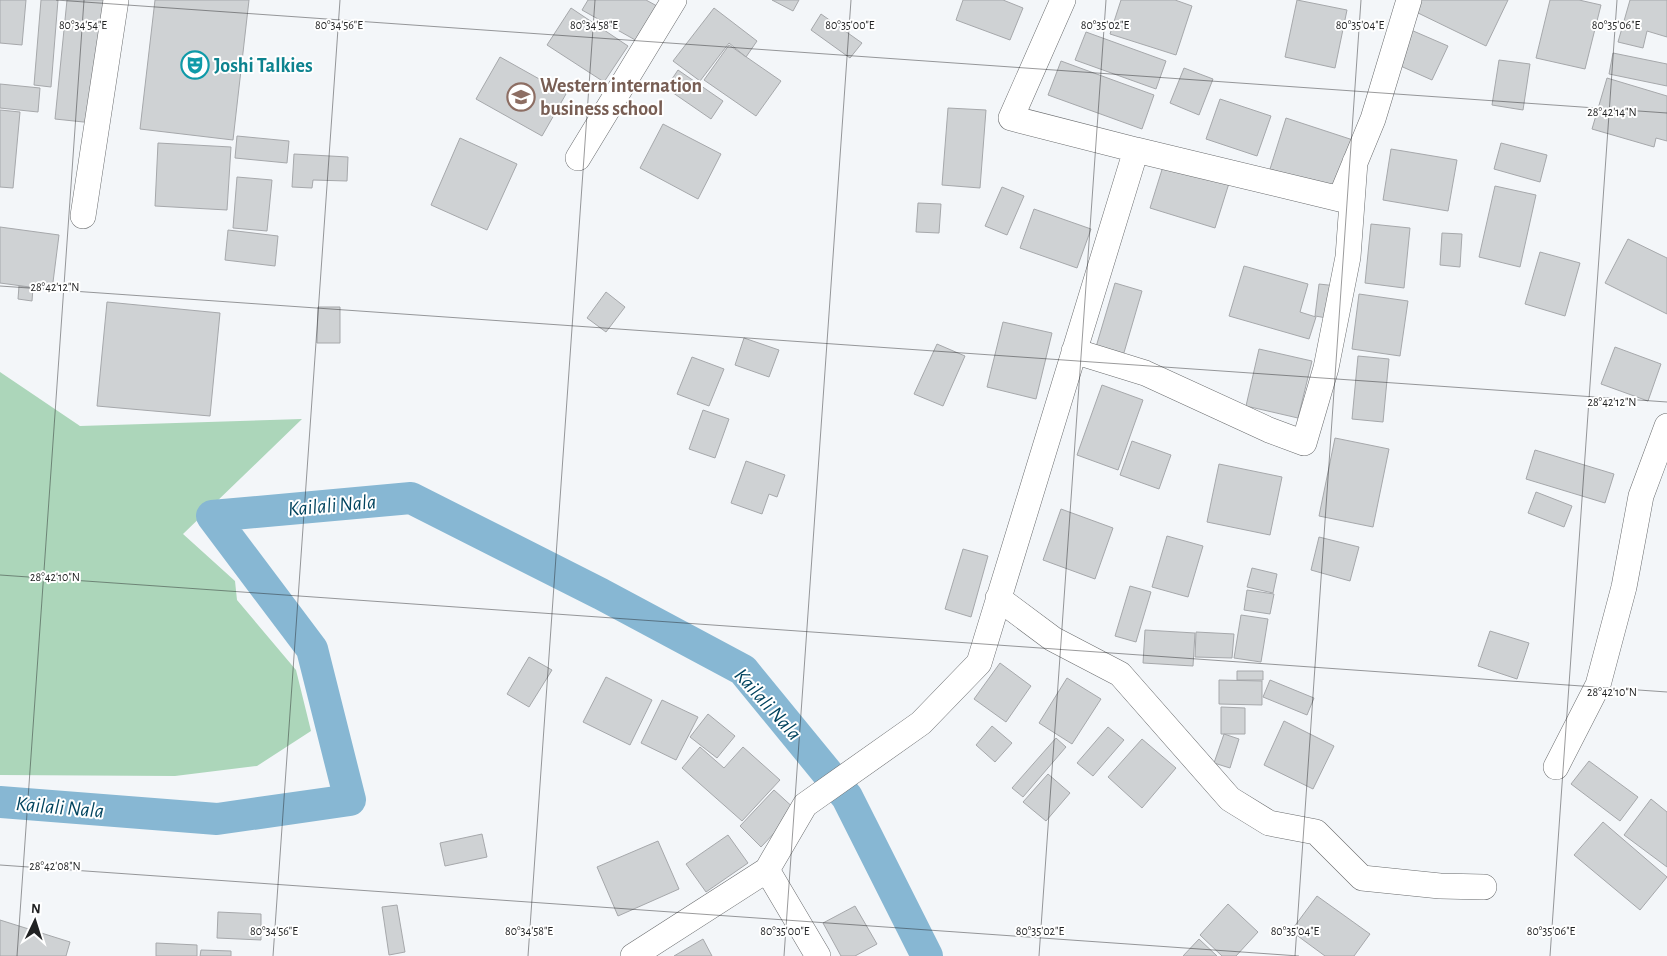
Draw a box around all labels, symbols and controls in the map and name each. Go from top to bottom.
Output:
text: 80°34'54"E [59,19,107,31]
text: 80°34'56"E [315,19,363,31]
text: 80°34'58"E [570,19,618,31]
text: 80°35'00"E [825,19,875,31]
text: 80°35'02"E [1081,19,1129,31]
text: 80°35'04"E [1336,19,1385,31]
text: 80°35'06"E [1592,19,1641,31]
theatre icon: Joshi Talkies [180,50,210,80]
place label: Joshi Talkies [214,56,313,76]
place label: Western internation business school [540,76,702,119]
school or university icon: Western internation business school [506,82,536,112]
text: 28°42'14"N [1587,106,1637,118]
text: 28°42'12"N [30,281,80,293]
text: 28°42'12"N [1587,396,1637,408]
water label: Kailali Nala [287,491,377,520]
text: 28°42'10"N [30,571,80,583]
water label: Kailali Nala [730,664,805,744]
text: 28°42'10"N [1587,686,1637,698]
water label: Kailali Nala [15,793,105,822]
text: 28°42'08"N [29,860,81,872]
north arrow [10,896,60,946]
text: N [30,902,41,916]
text: 80°34'56"E [250,925,298,937]
text: 80°34'58"E [505,925,553,937]
text: 80°35'00"E [760,925,810,937]
text: 80°35'02"E [1016,925,1064,937]
text: 80°35'04"E [1271,925,1320,937]
text: 80°35'06"E [1527,925,1576,937]

